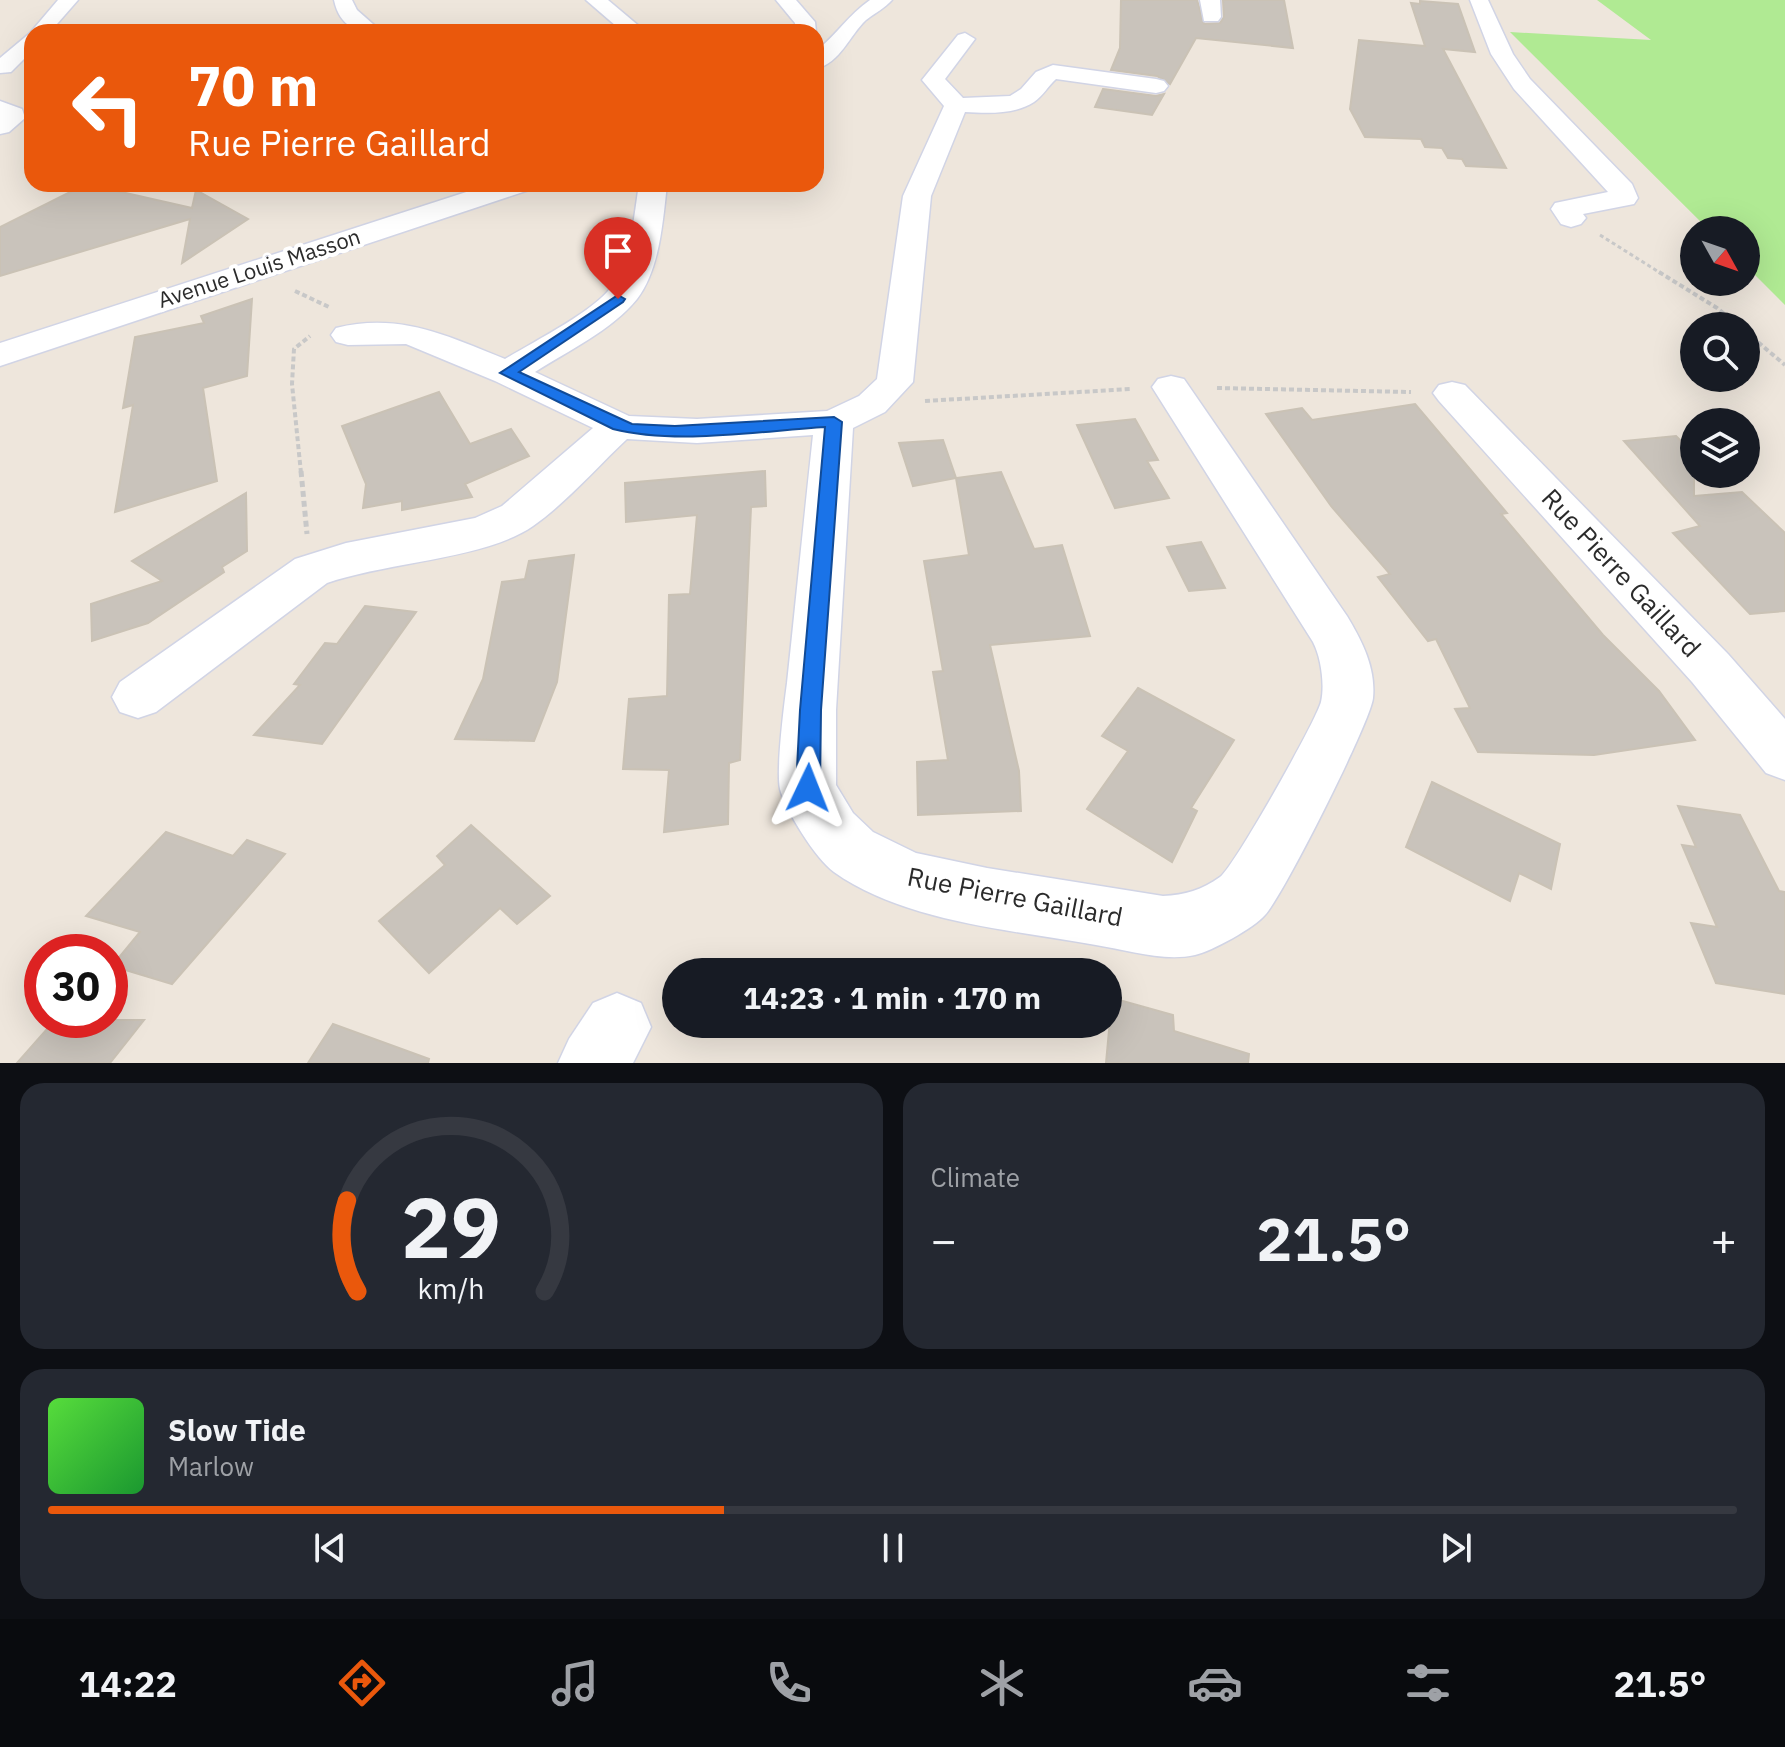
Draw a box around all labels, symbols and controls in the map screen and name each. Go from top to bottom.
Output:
text: 70 m [188,49,318,121]
icon: left [56,56,160,160]
text: Rue Pierre Gaillard [188,119,491,166]
north arrow [1680,216,1760,296]
map controls [1680,216,1760,488]
pin [584,217,652,299]
street label: Avenue Louis Masson [154,221,364,314]
icon: arrive [596,229,640,273]
button: search [1680,312,1760,392]
button: layers [1680,408,1760,488]
street label: Rue Pierre Gaillard [1535,481,1709,664]
position arrow [766,746,850,830]
street label: Rue Pierre Gaillard [905,858,1126,934]
speed limit sign: 30 [24,934,128,1038]
text: 14:23 · 1 min · 170 m [743,978,1041,1017]
text: Climate [931,1160,1020,1194]
text: 29 [401,1173,501,1281]
text: 21.5° [1256,1199,1411,1278]
text: − [931,1211,957,1268]
text: + [1711,1211,1737,1268]
text: km/h [418,1270,485,1307]
text: Slow Tide [168,1410,306,1449]
text: Marlow [168,1449,254,1483]
icon: previous [308,1526,352,1570]
icon: pause [871,1526,915,1570]
icon: next [1434,1526,1478,1570]
icon: directions [334,1655,390,1711]
icon: music [547,1655,603,1711]
icon: phone [761,1655,817,1711]
icon: climate [974,1655,1030,1711]
icon: car [1187,1655,1243,1711]
icon: filters [1400,1655,1456,1711]
text: 14:22 [79,1660,177,1707]
text: 21.5° [1613,1660,1706,1707]

